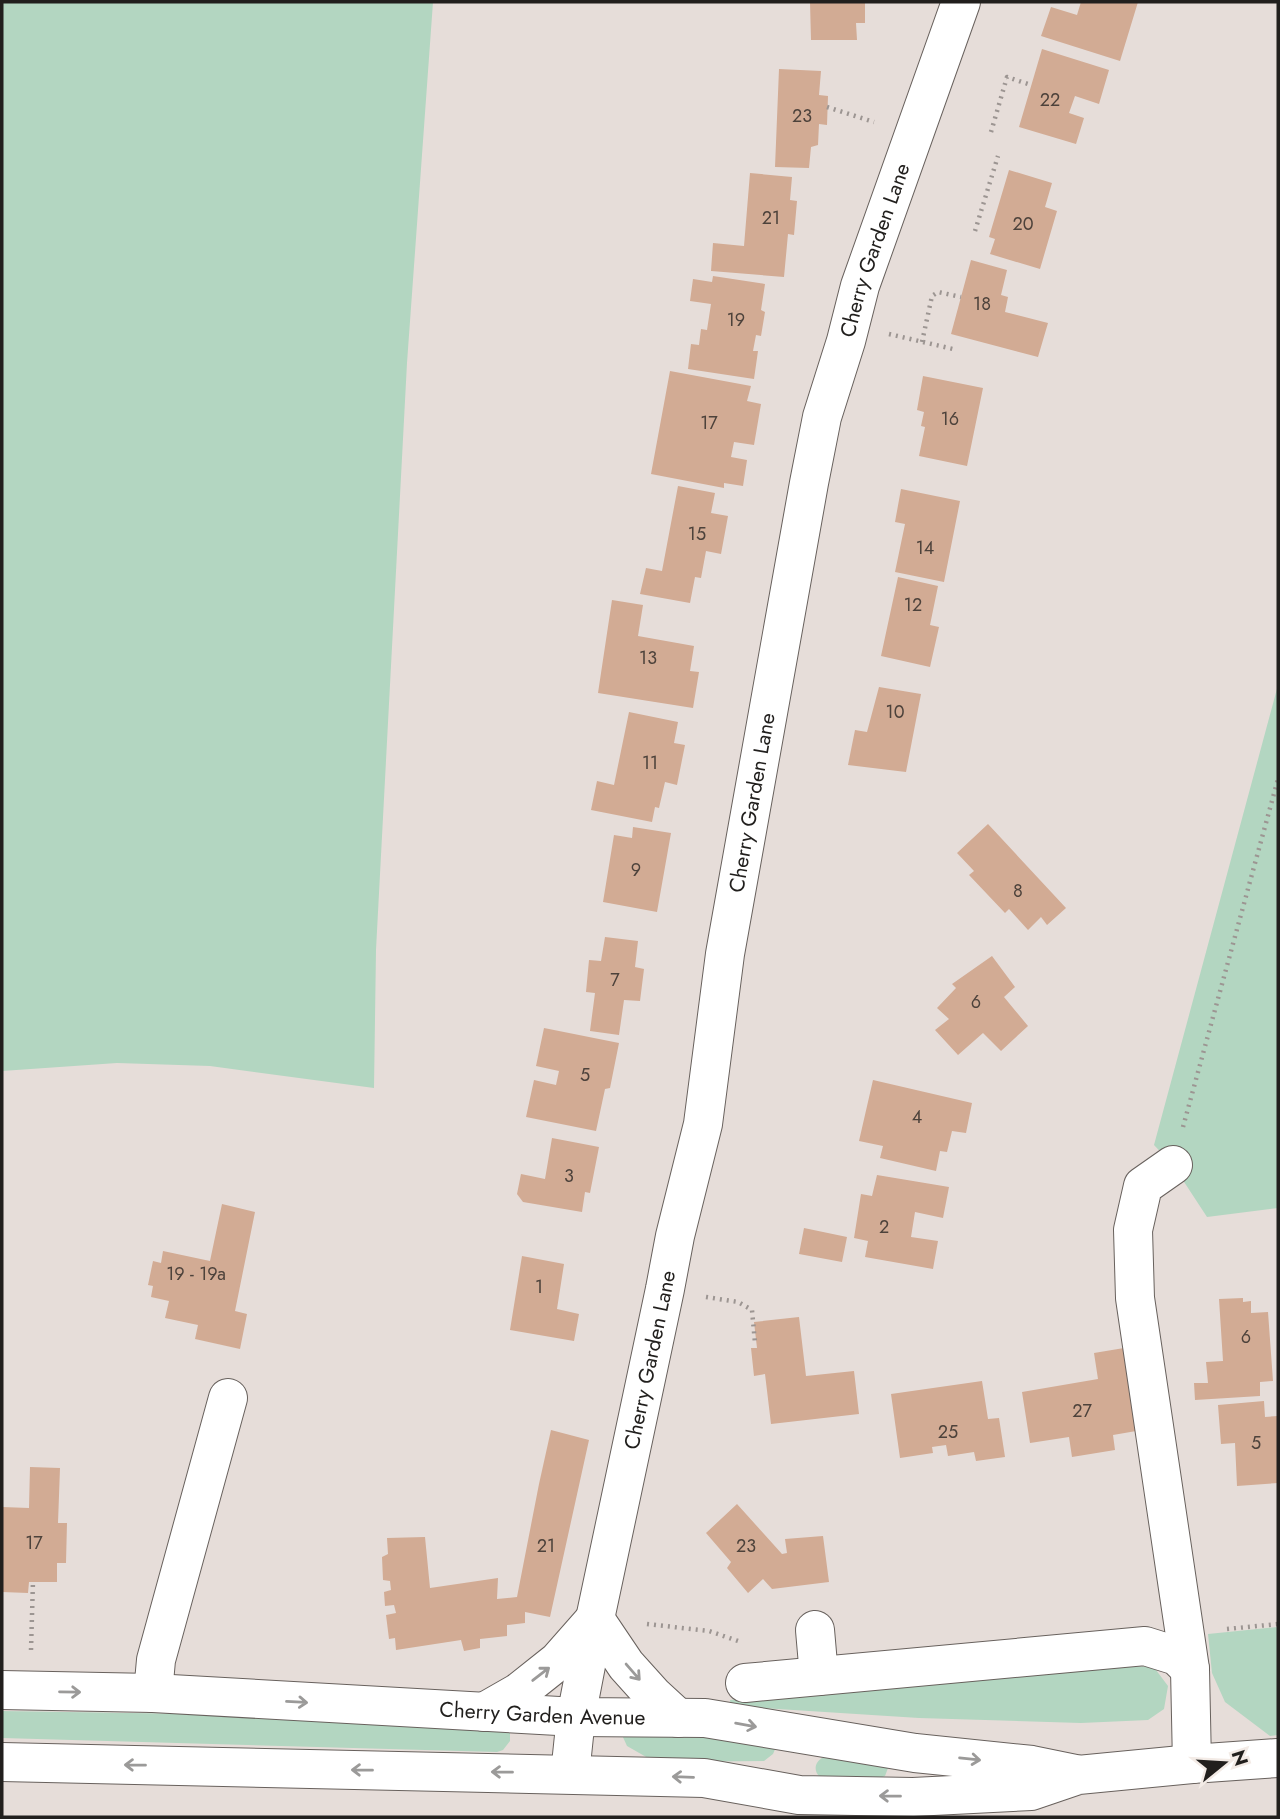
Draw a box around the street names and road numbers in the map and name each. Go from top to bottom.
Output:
street label: Cherry Garden Lane [833,159,918,341]
street label: Cherry Garden Lane [721,710,783,895]
street label: Cherry Garden Lane [616,1268,683,1452]
street label: Cherry Garden Avenue [439,1694,646,1733]

